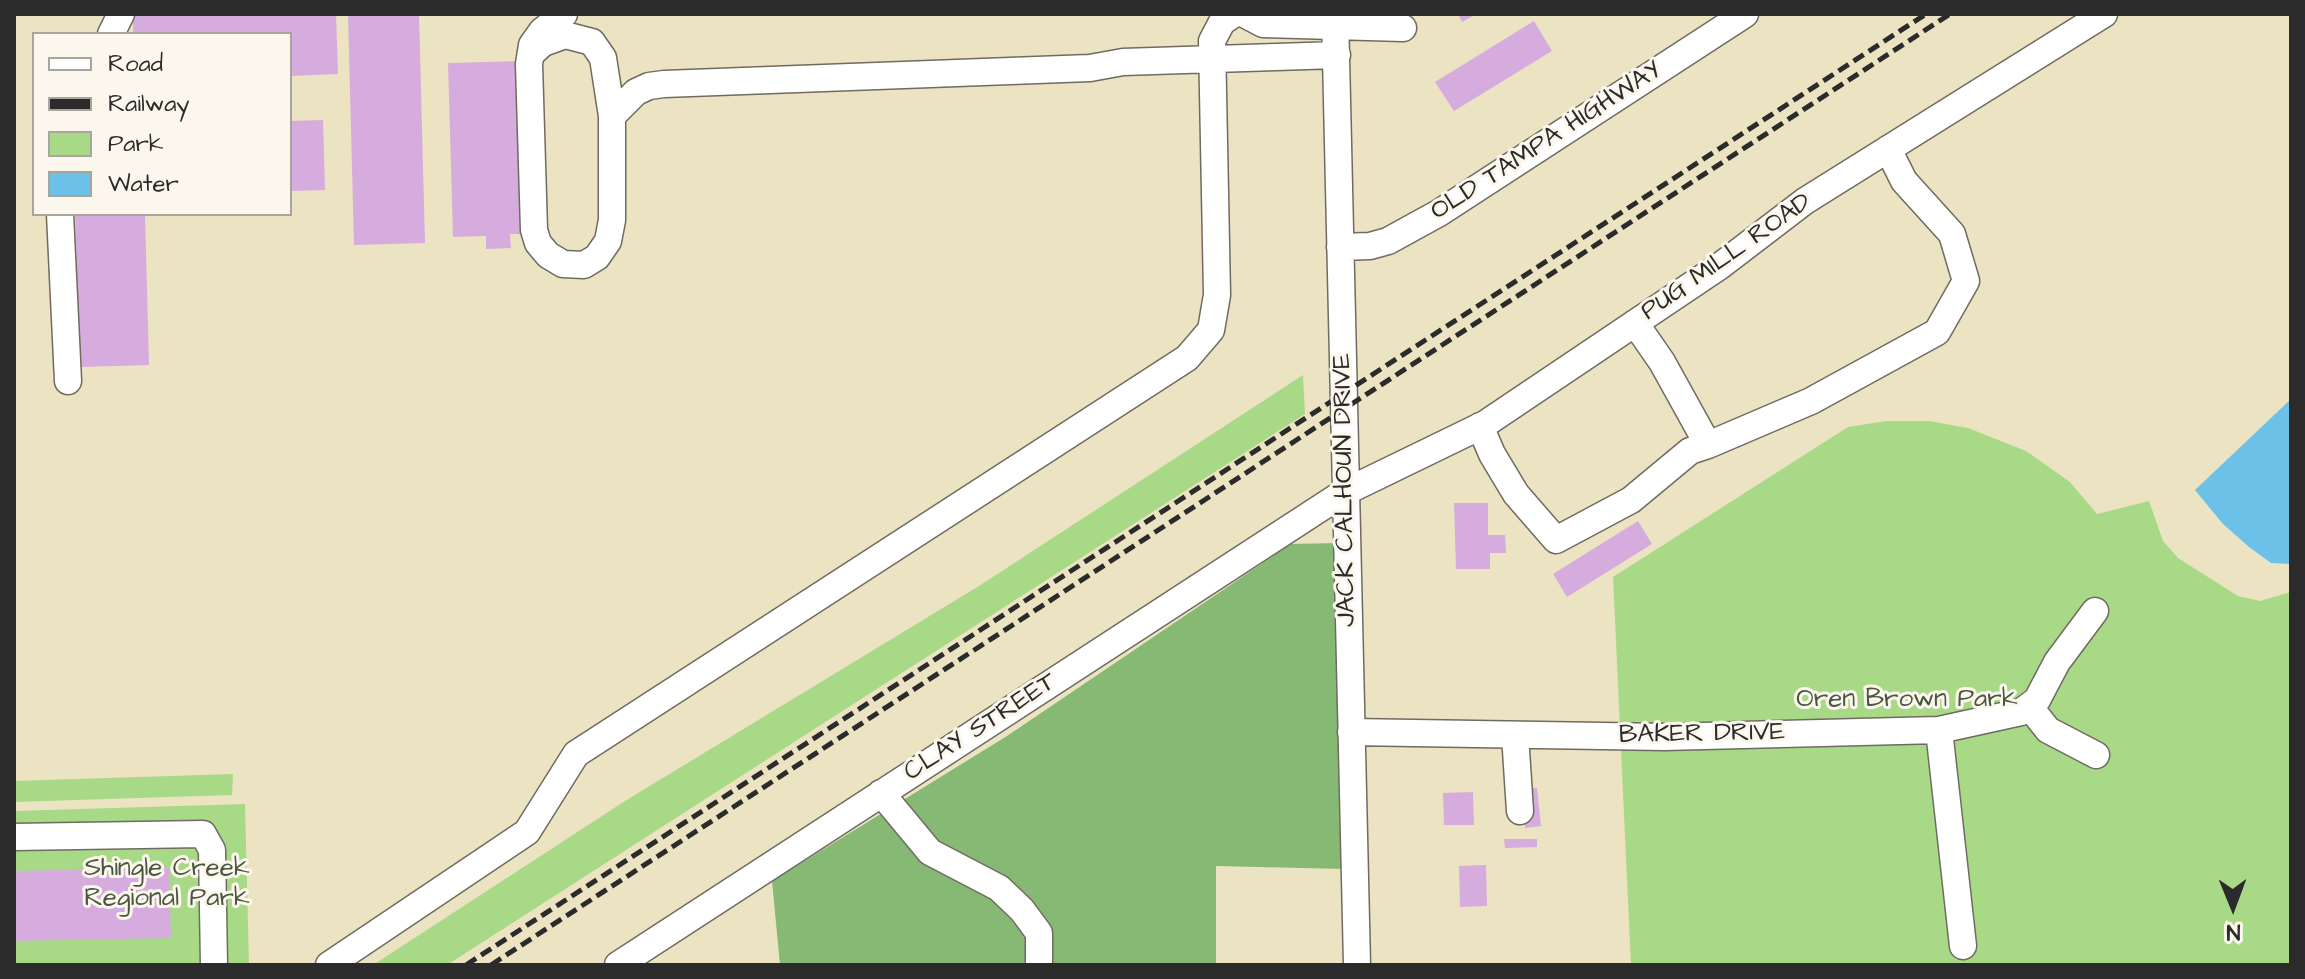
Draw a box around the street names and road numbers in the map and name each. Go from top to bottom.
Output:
street label: OLD TAMPA HIGHWAY [1426,56,1668,228]
street label: PUG MILL ROAD [1636,188,1818,328]
street label: JACK CALHOUN DRIVE [1328,353,1364,627]
street label: CLAY STREET [899,667,1063,789]
street label: BAKER DRIVE [1619,718,1785,752]

